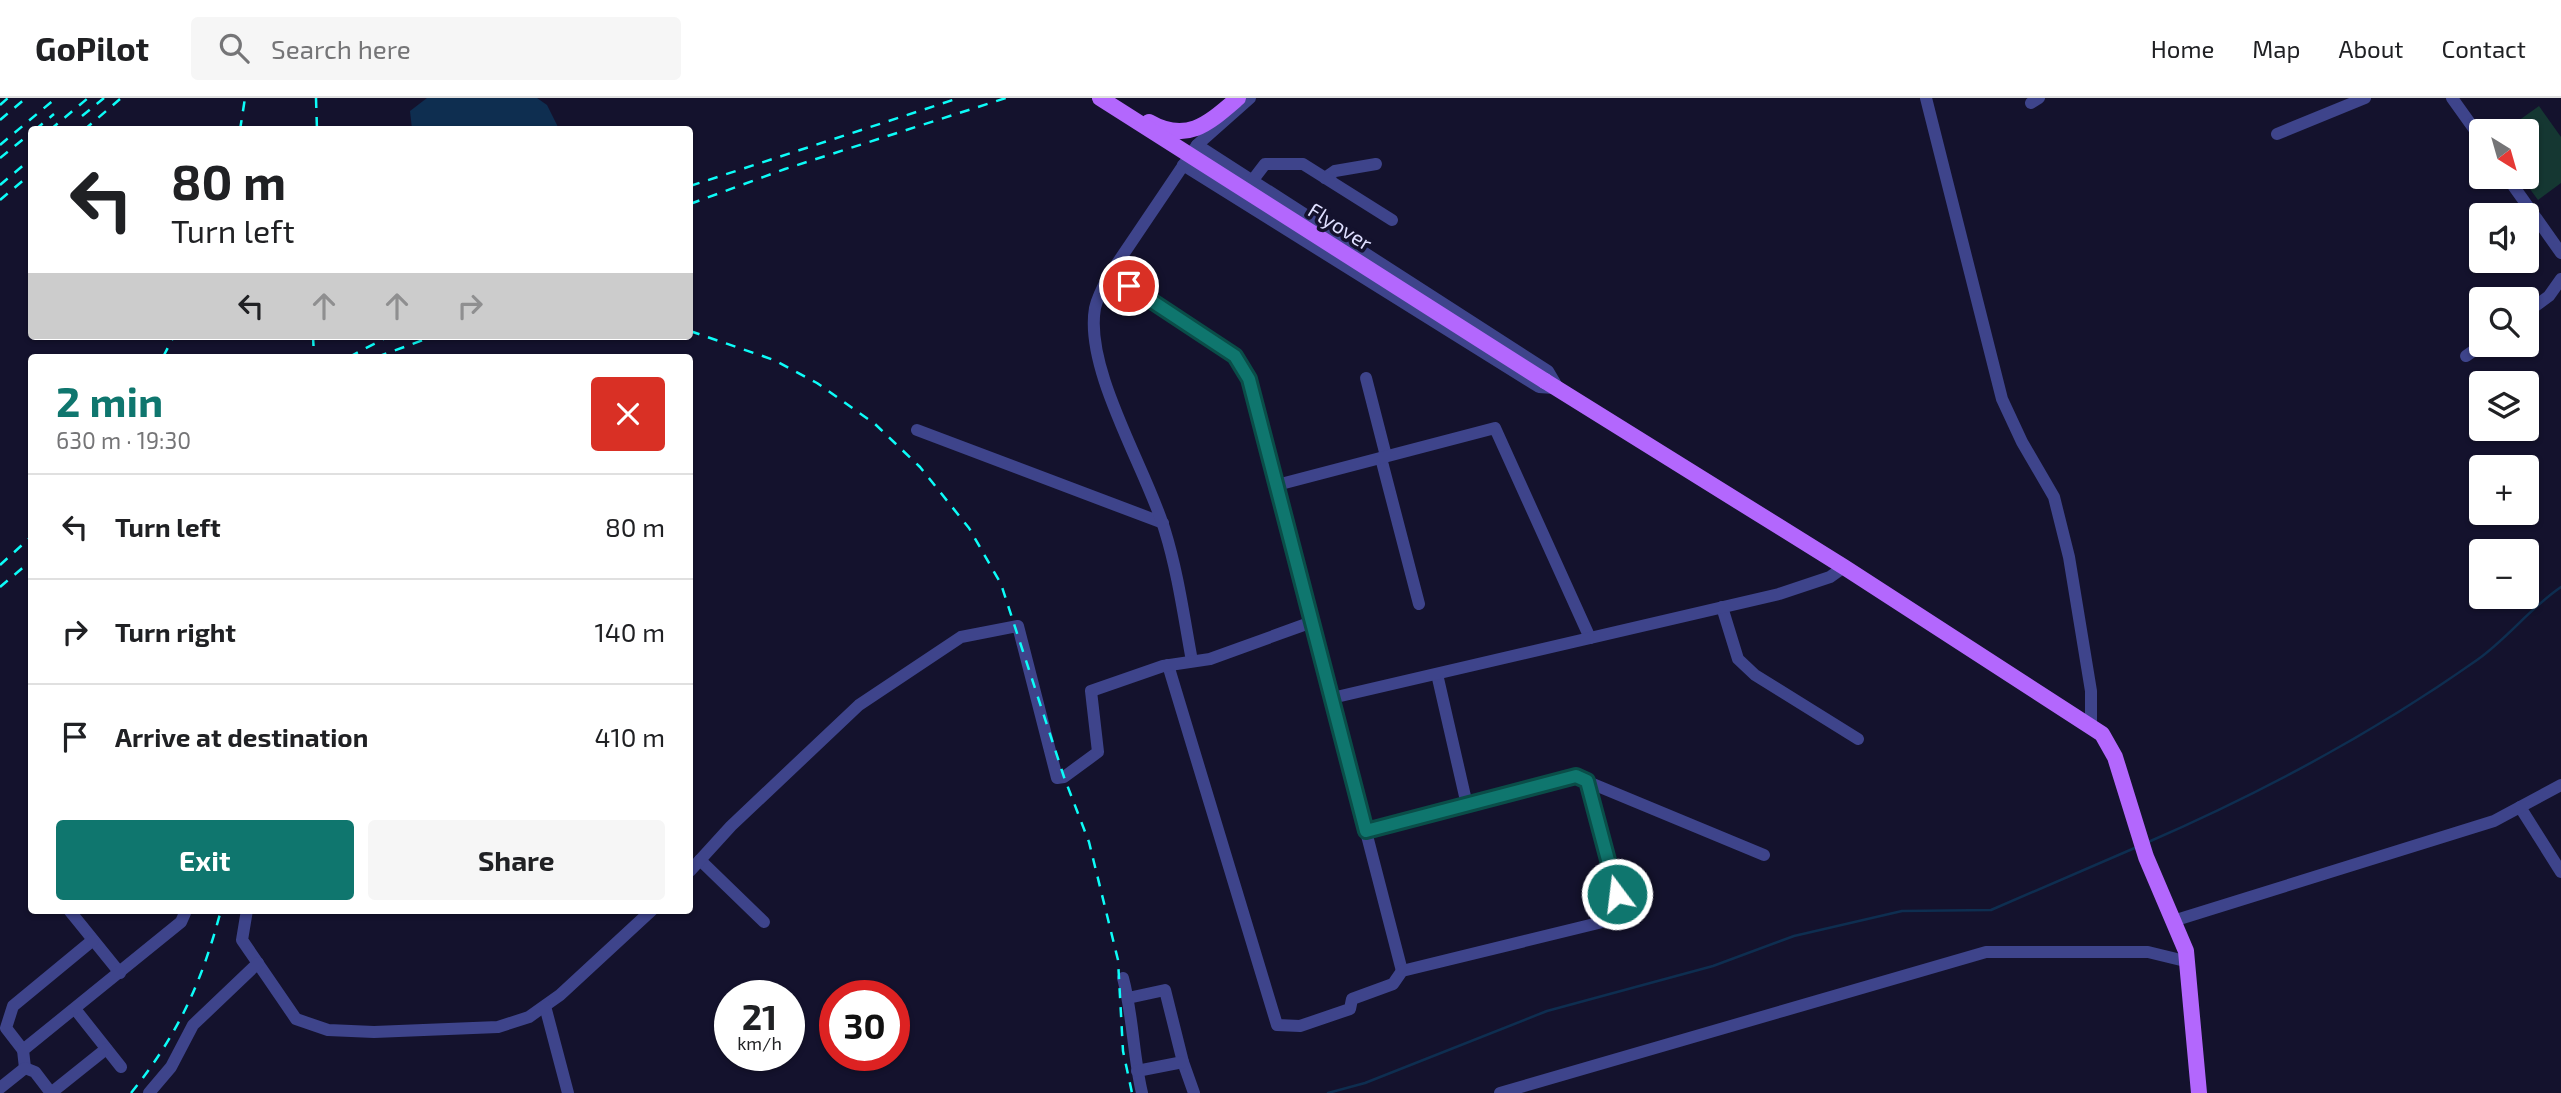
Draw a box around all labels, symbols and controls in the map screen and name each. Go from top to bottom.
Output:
search box [191,17,681,80]
text: GoPilot [35,28,149,68]
icon: search [215,29,253,67]
text: Search here [271,33,411,64]
text: Home [2151,34,2214,63]
text: Map [2252,34,2300,63]
text: About [2338,34,2404,63]
text: Contact [2442,34,2526,63]
north arrow [2469,119,2539,189]
map controls [2469,119,2539,609]
text: 80 m [171,151,286,210]
icon: left [56,154,147,245]
street label: Flyover [1304,196,1378,255]
button: sound [2469,203,2539,273]
text: Turn left [171,211,295,249]
pin [1099,256,1159,316]
icon: arrive [1110,267,1148,305]
icon: left [232,287,270,325]
icon: ahead [305,287,343,325]
icon: ahead [378,287,416,325]
icon: right [451,287,489,325]
button: search [2469,287,2539,357]
button: layers [2469,371,2539,441]
text: 2 min [56,375,163,425]
button: close [591,377,665,451]
text: 630 m · 19:30 [56,426,191,454]
button: + [2469,455,2539,525]
icon: left [56,508,94,546]
text: Turn left [115,511,221,542]
text: 80 m [605,511,665,542]
button: − [2469,539,2539,609]
icon: right [56,613,94,651]
text: Turn right [115,616,236,647]
text: 140 m [594,616,665,647]
icon: arrive [56,718,94,756]
text: Arrive at destination [115,721,368,752]
text: 410 m [594,721,665,752]
button: Exit [56,820,354,900]
button: Share [368,820,665,900]
position arrow [1580,857,1654,931]
speed limit sign: 30 [819,980,910,1071]
text: 21 [742,995,777,1037]
text: km/h [737,1032,782,1054]

